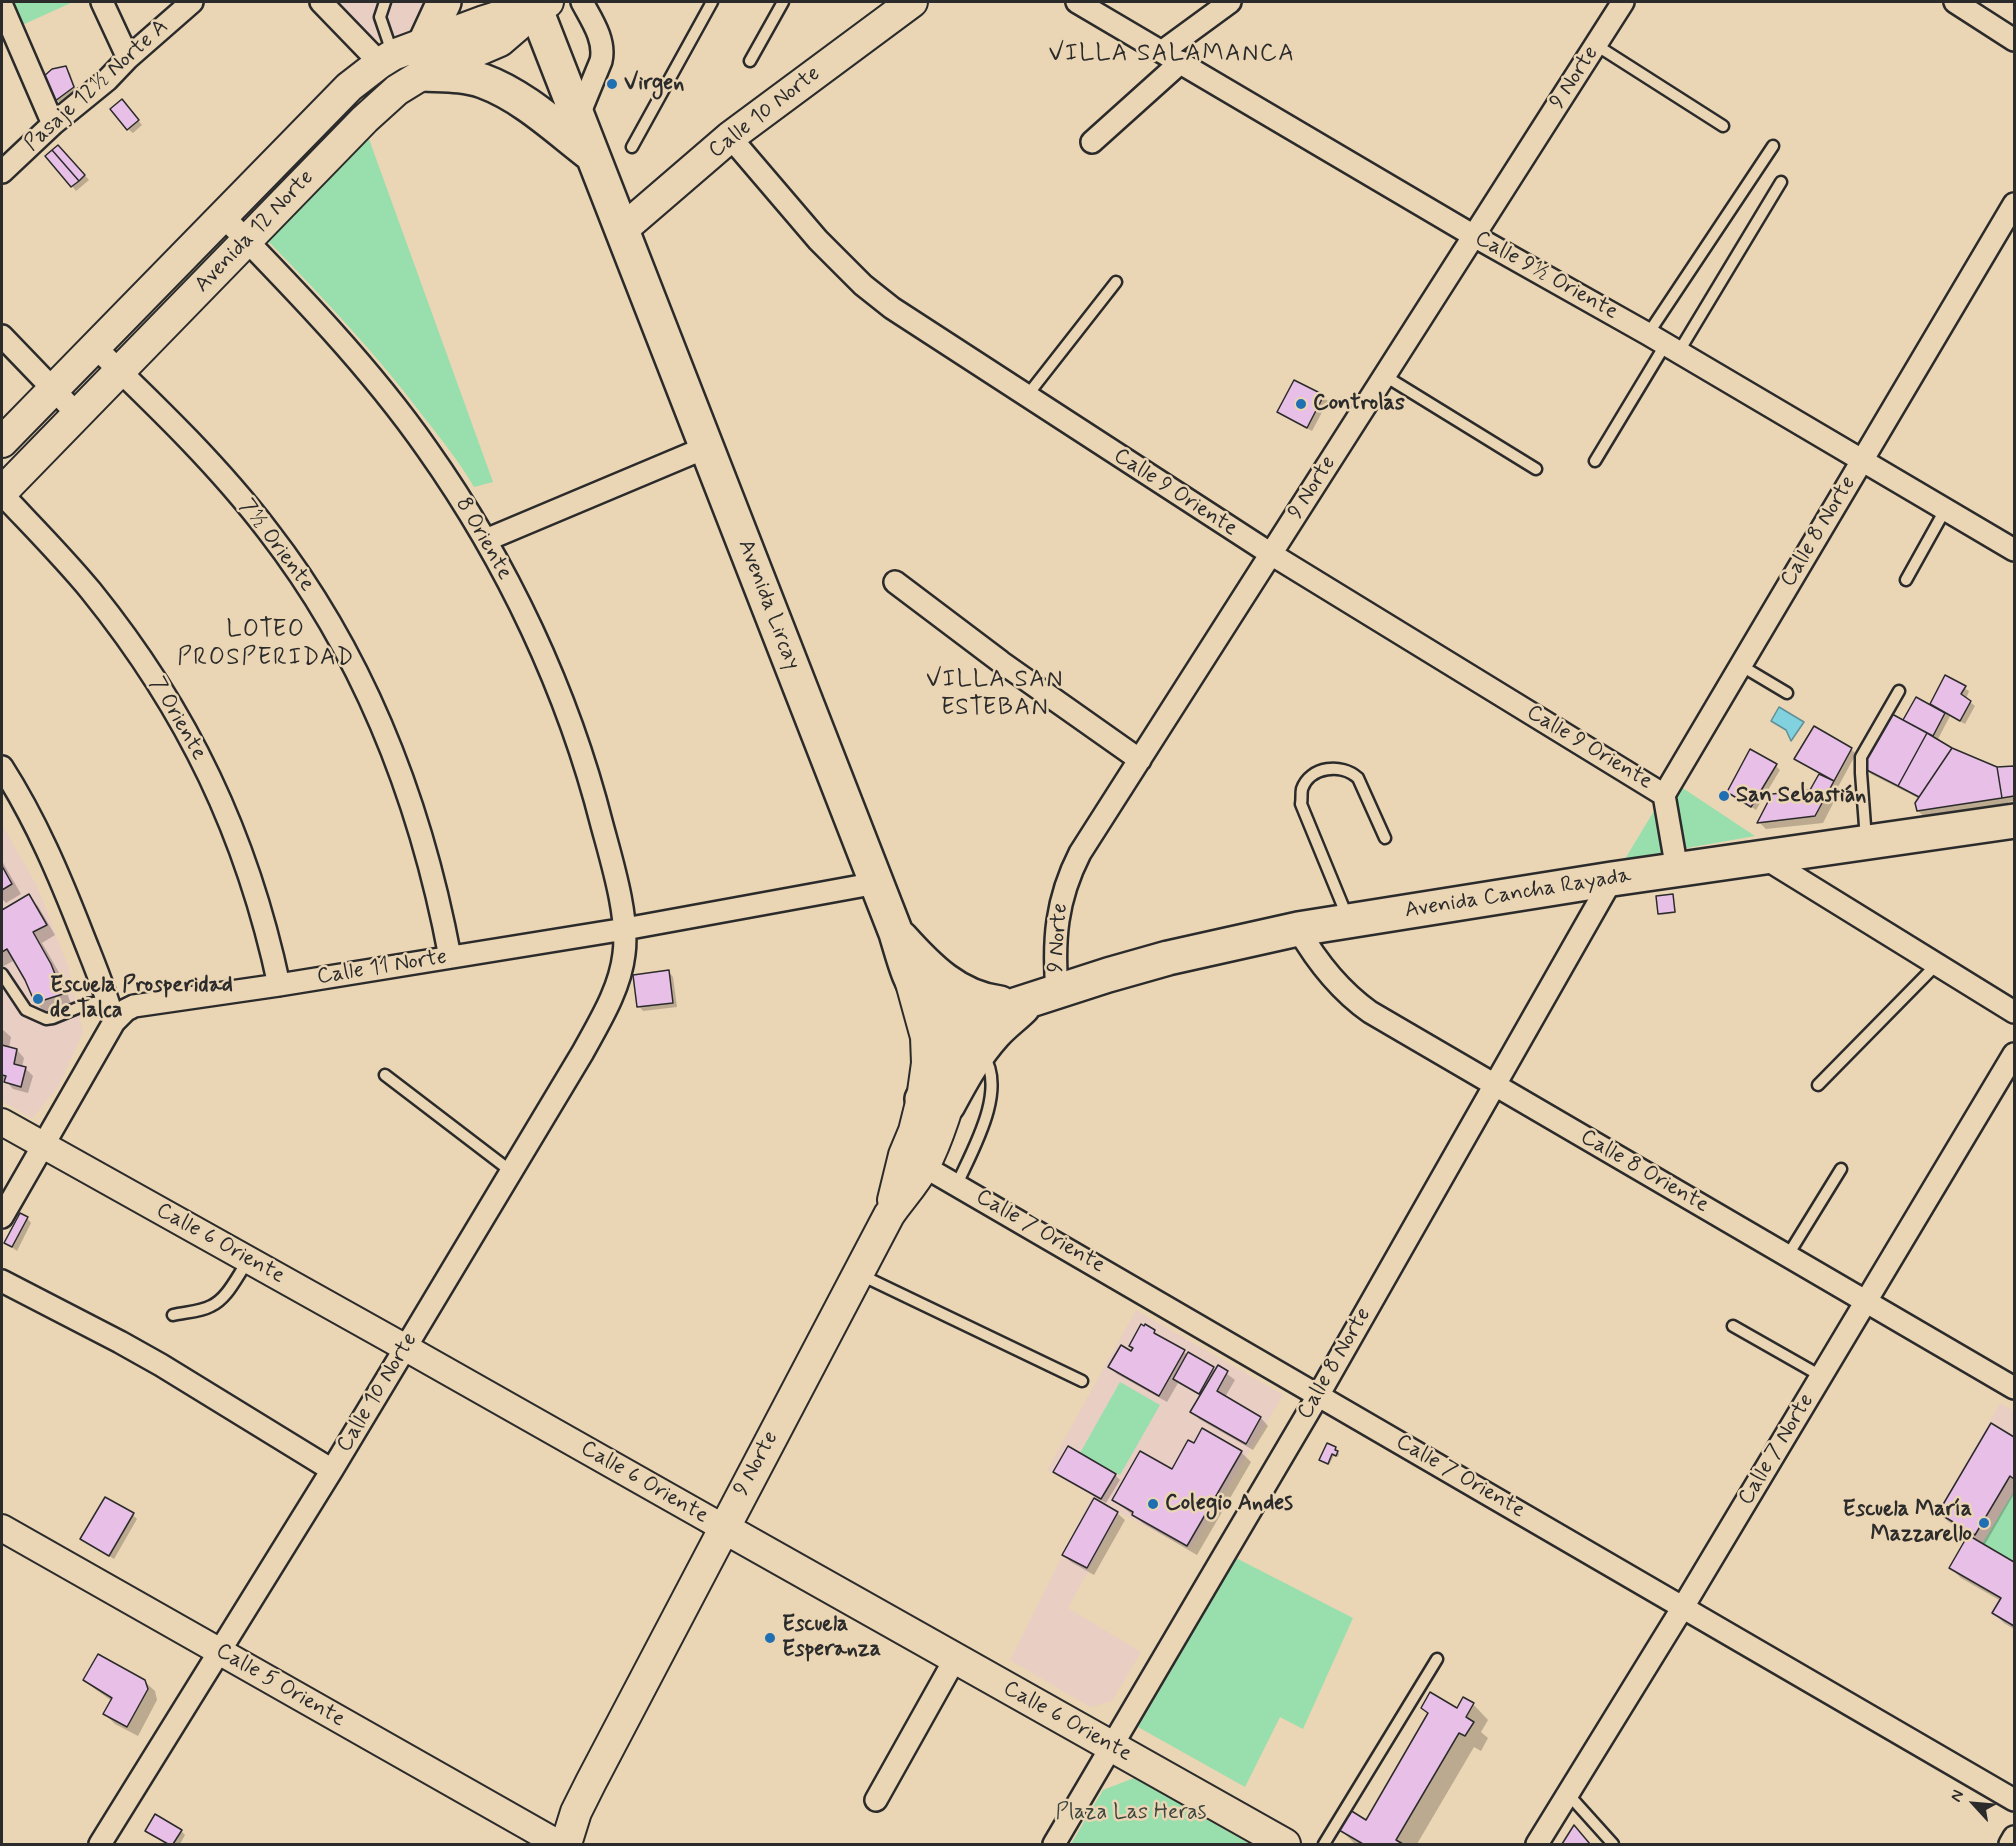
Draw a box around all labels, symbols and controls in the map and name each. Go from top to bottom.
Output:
street label: Pasaje 12½ Norte A [20,14,174,158]
district label: VILLA SALAMANCA [1054,41,1290,69]
street label: 9 Norte [1545,42,1605,114]
street label: Calle 10 Norte [704,61,826,165]
place label: Virgen [624,71,684,97]
marker: Virgen [605,77,619,91]
street label: Avenida 12 Norte [190,165,320,299]
street label: Calle 9½ Oriente [1470,226,1622,326]
place label: Controlas [1313,391,1405,417]
marker: Controlas [1294,397,1308,411]
street label: Calle 9 Oriente [1108,443,1242,543]
street label: 9 Norte [1283,452,1343,524]
street label: Calle 8 Norte [1776,472,1862,592]
street label: 8 Oriente [449,493,517,585]
street label: 7½ Oriente [233,495,319,597]
street label: Avenida Lircay [731,536,805,674]
district label: LOTEO PROSPERIDAD [178,617,354,673]
district label: VILLA SAN ESTEBAN [927,667,1063,723]
street label: 7 Oriente [143,673,211,765]
street label: Calle 9 Oriente [1521,700,1657,796]
place label: San Sebastián [1736,783,1866,809]
marker: San Sebastián [1717,789,1731,803]
street label: Avenida Cancha Rayada [1403,863,1633,925]
street label: 9 Norte [1043,902,1075,974]
street label: Calle 11 Norte [315,945,449,991]
place label: Escuela Prosperidad de Talca [50,973,233,1024]
marker: Escuela Prosperidad de Talca [31,992,45,1006]
street label: Calle 8 Oriente [1575,1125,1713,1219]
street label: Calle 7 Oriente [971,1184,1109,1280]
street label: Calle 6 Oriente [151,1198,289,1290]
street label: Calle 8 Norte [1292,1304,1378,1424]
street label: Calle 10 Norte [332,1329,424,1457]
street label: Calle 7 Norte [1733,1389,1821,1511]
street label: 9 Norte [729,1427,785,1501]
street label: Calle 7 Oriente [1391,1429,1529,1525]
street label: Calle 6 Oriente [576,1436,712,1530]
place label: Colegio Andes [1165,1491,1293,1517]
marker: Colegio Andes [1146,1497,1160,1511]
place label: Escuela María Mazzarello [1843,1497,1972,1548]
marker: Escuela María Mazzarello [1977,1516,1991,1530]
place label: Escuela Esperanza [782,1612,881,1664]
marker: Escuela Esperanza [763,1631,777,1645]
street label: Calle 5 Oriente [211,1638,349,1734]
street label: Calle 6 Oriente [998,1676,1136,1768]
north arrow [1944,1774,2004,1834]
text: N [1946,1786,1969,1805]
park label: Plaza Las Heras [1056,1800,1206,1826]

